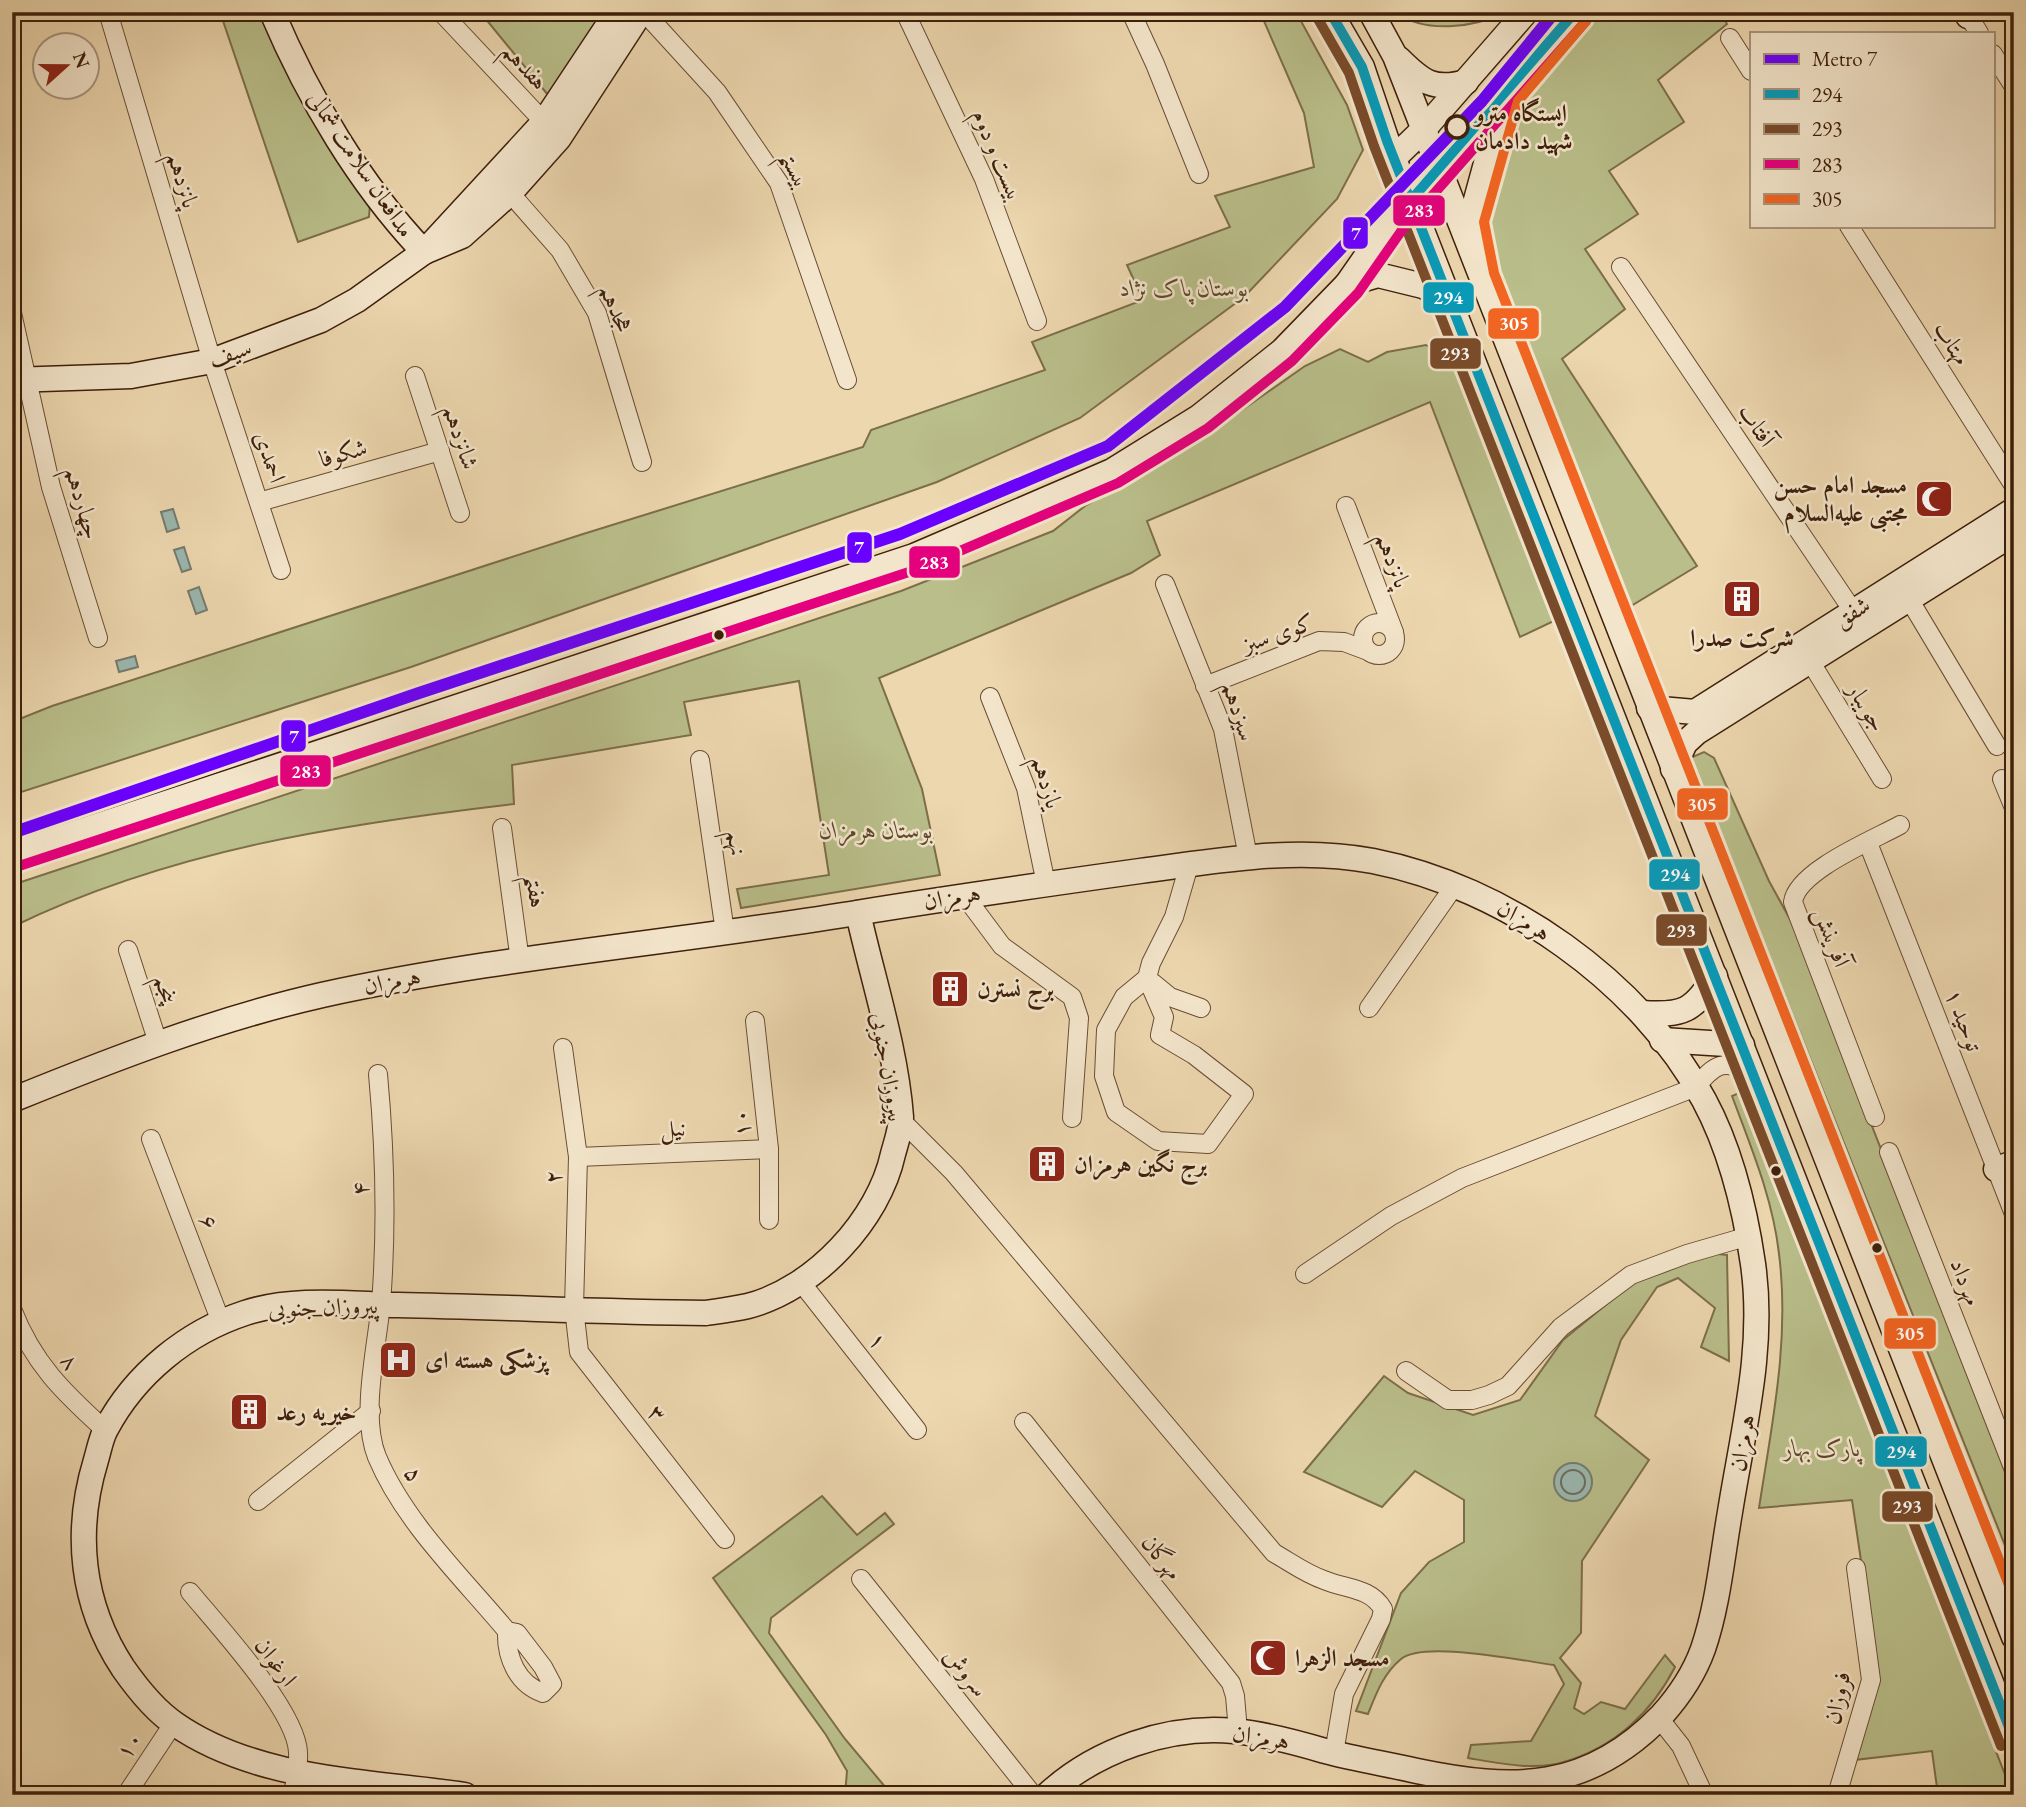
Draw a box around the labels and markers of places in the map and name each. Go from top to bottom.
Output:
place label: ایستگاه مترو شهید دادمان [1472,97,1573,157]
marker: ایستگاه مترو شهید دادمان [1445,115,1469,139]
place label: مسجد امام حسن مجتبی علیه‌السلام [1774,469,1907,534]
mosque icon: مسجد امام حسن مجتبی علیه‌السلام [1913,478,1955,520]
building icon: شرکت صدرا [1721,578,1763,620]
place label: شرکت صدرا [1690,622,1794,654]
unlabelled marker [712,628,726,642]
building icon: برج نسترن [929,968,971,1010]
place label: برج نسترن [977,973,1055,1011]
building icon: برج نگین هرمزان [1026,1143,1068,1185]
place label: برج نگین هرمزان [1074,1148,1208,1186]
unlabelled marker [1769,1164,1783,1178]
unlabelled marker [1870,1241,1884,1255]
hospital icon: پزشکی هسته ای [377,1339,419,1381]
place label: پزشکی هسته ای [425,1344,550,1376]
building icon: خیریه رعد [228,1391,270,1433]
place label: خیریه رعد [276,1396,356,1427]
mosque icon: مسجد الزهرا [1247,1637,1289,1679]
place label: مسجد الزهرا [1295,1642,1389,1673]

